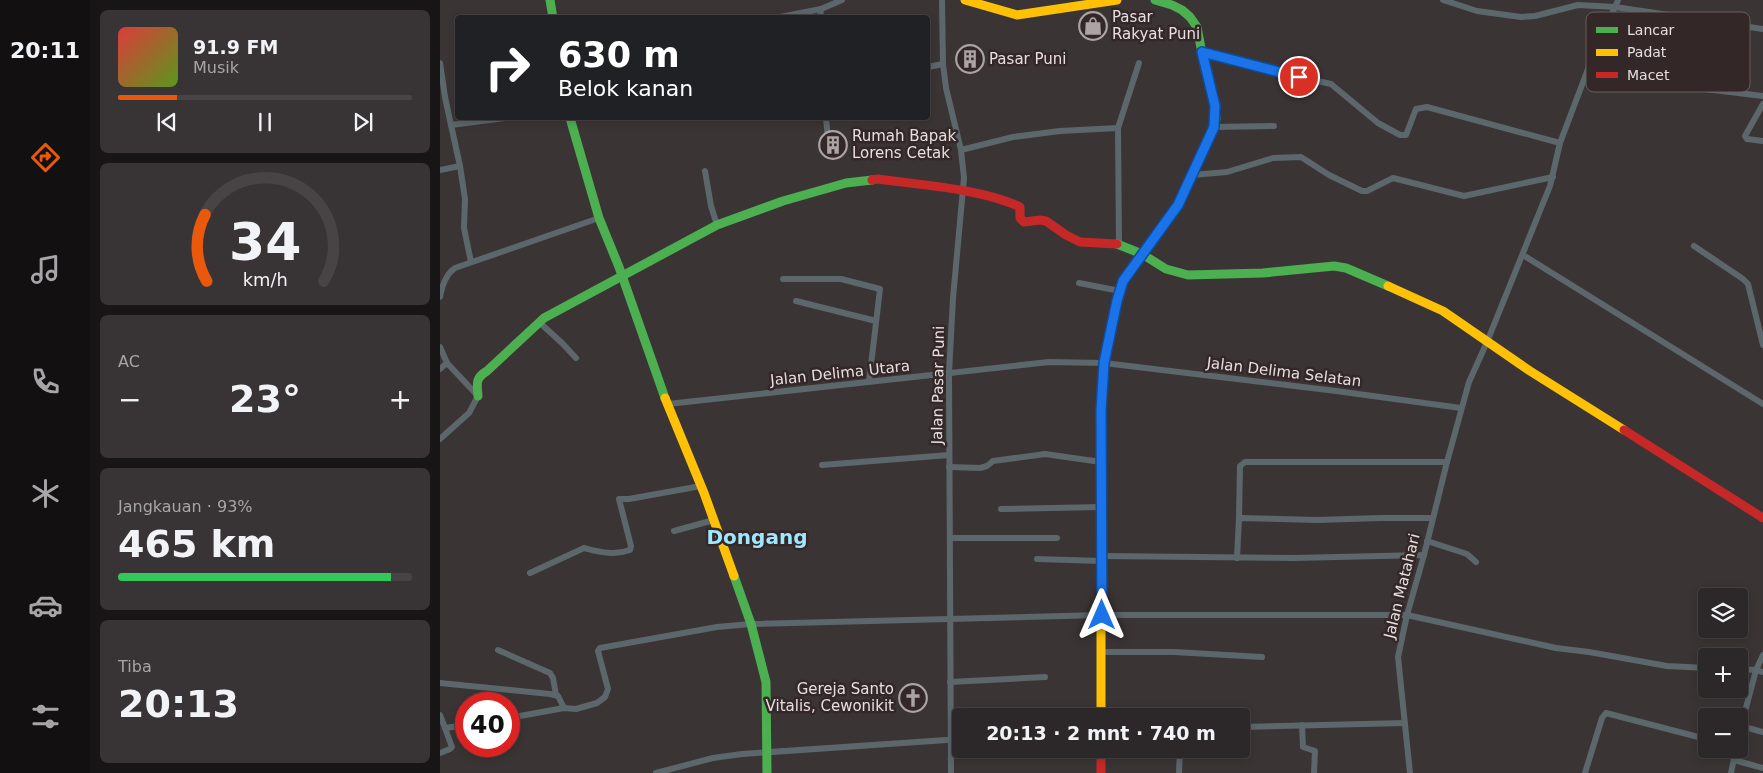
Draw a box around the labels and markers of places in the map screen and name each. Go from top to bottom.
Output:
place label: Pasar Rakyat Puni [1112,8,1200,43]
shop icon: Pasar Rakyat Puni [1078,11,1108,41]
building icon: Pasar Puni [955,44,985,74]
place label: Pasar Puni [989,50,1066,68]
pin [1278,56,1320,98]
place label: Rumah Bapak Lorens Cetak [852,127,957,162]
building icon: Rumah Bapak Lorens Cetak [818,130,848,160]
place label: Gereja Santo Vitalis, Cewonikit [766,680,894,715]
church icon: Gereja Santo Vitalis, Cewonikit [898,683,928,713]

